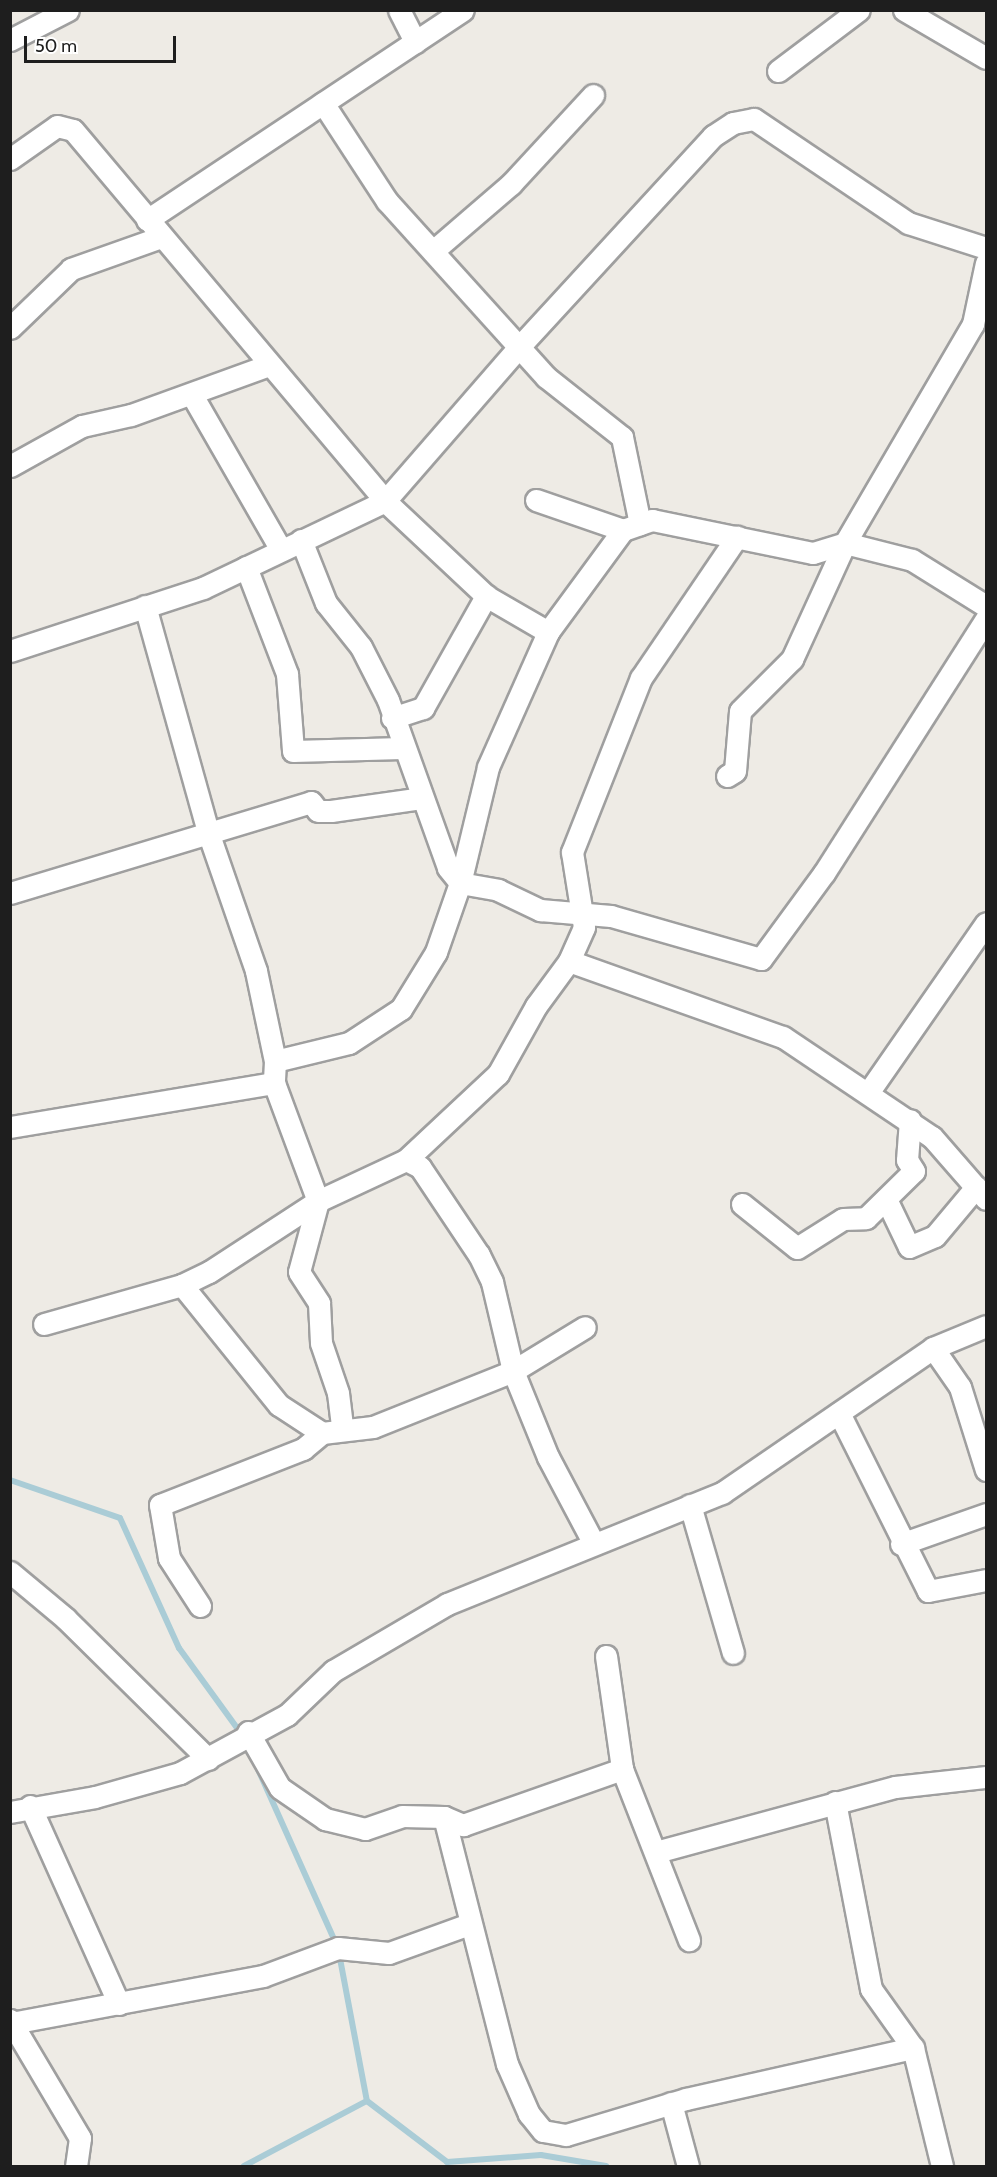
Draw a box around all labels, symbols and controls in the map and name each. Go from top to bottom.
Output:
scale bar [27,24,178,62]
text: 50 m [35,35,77,57]

